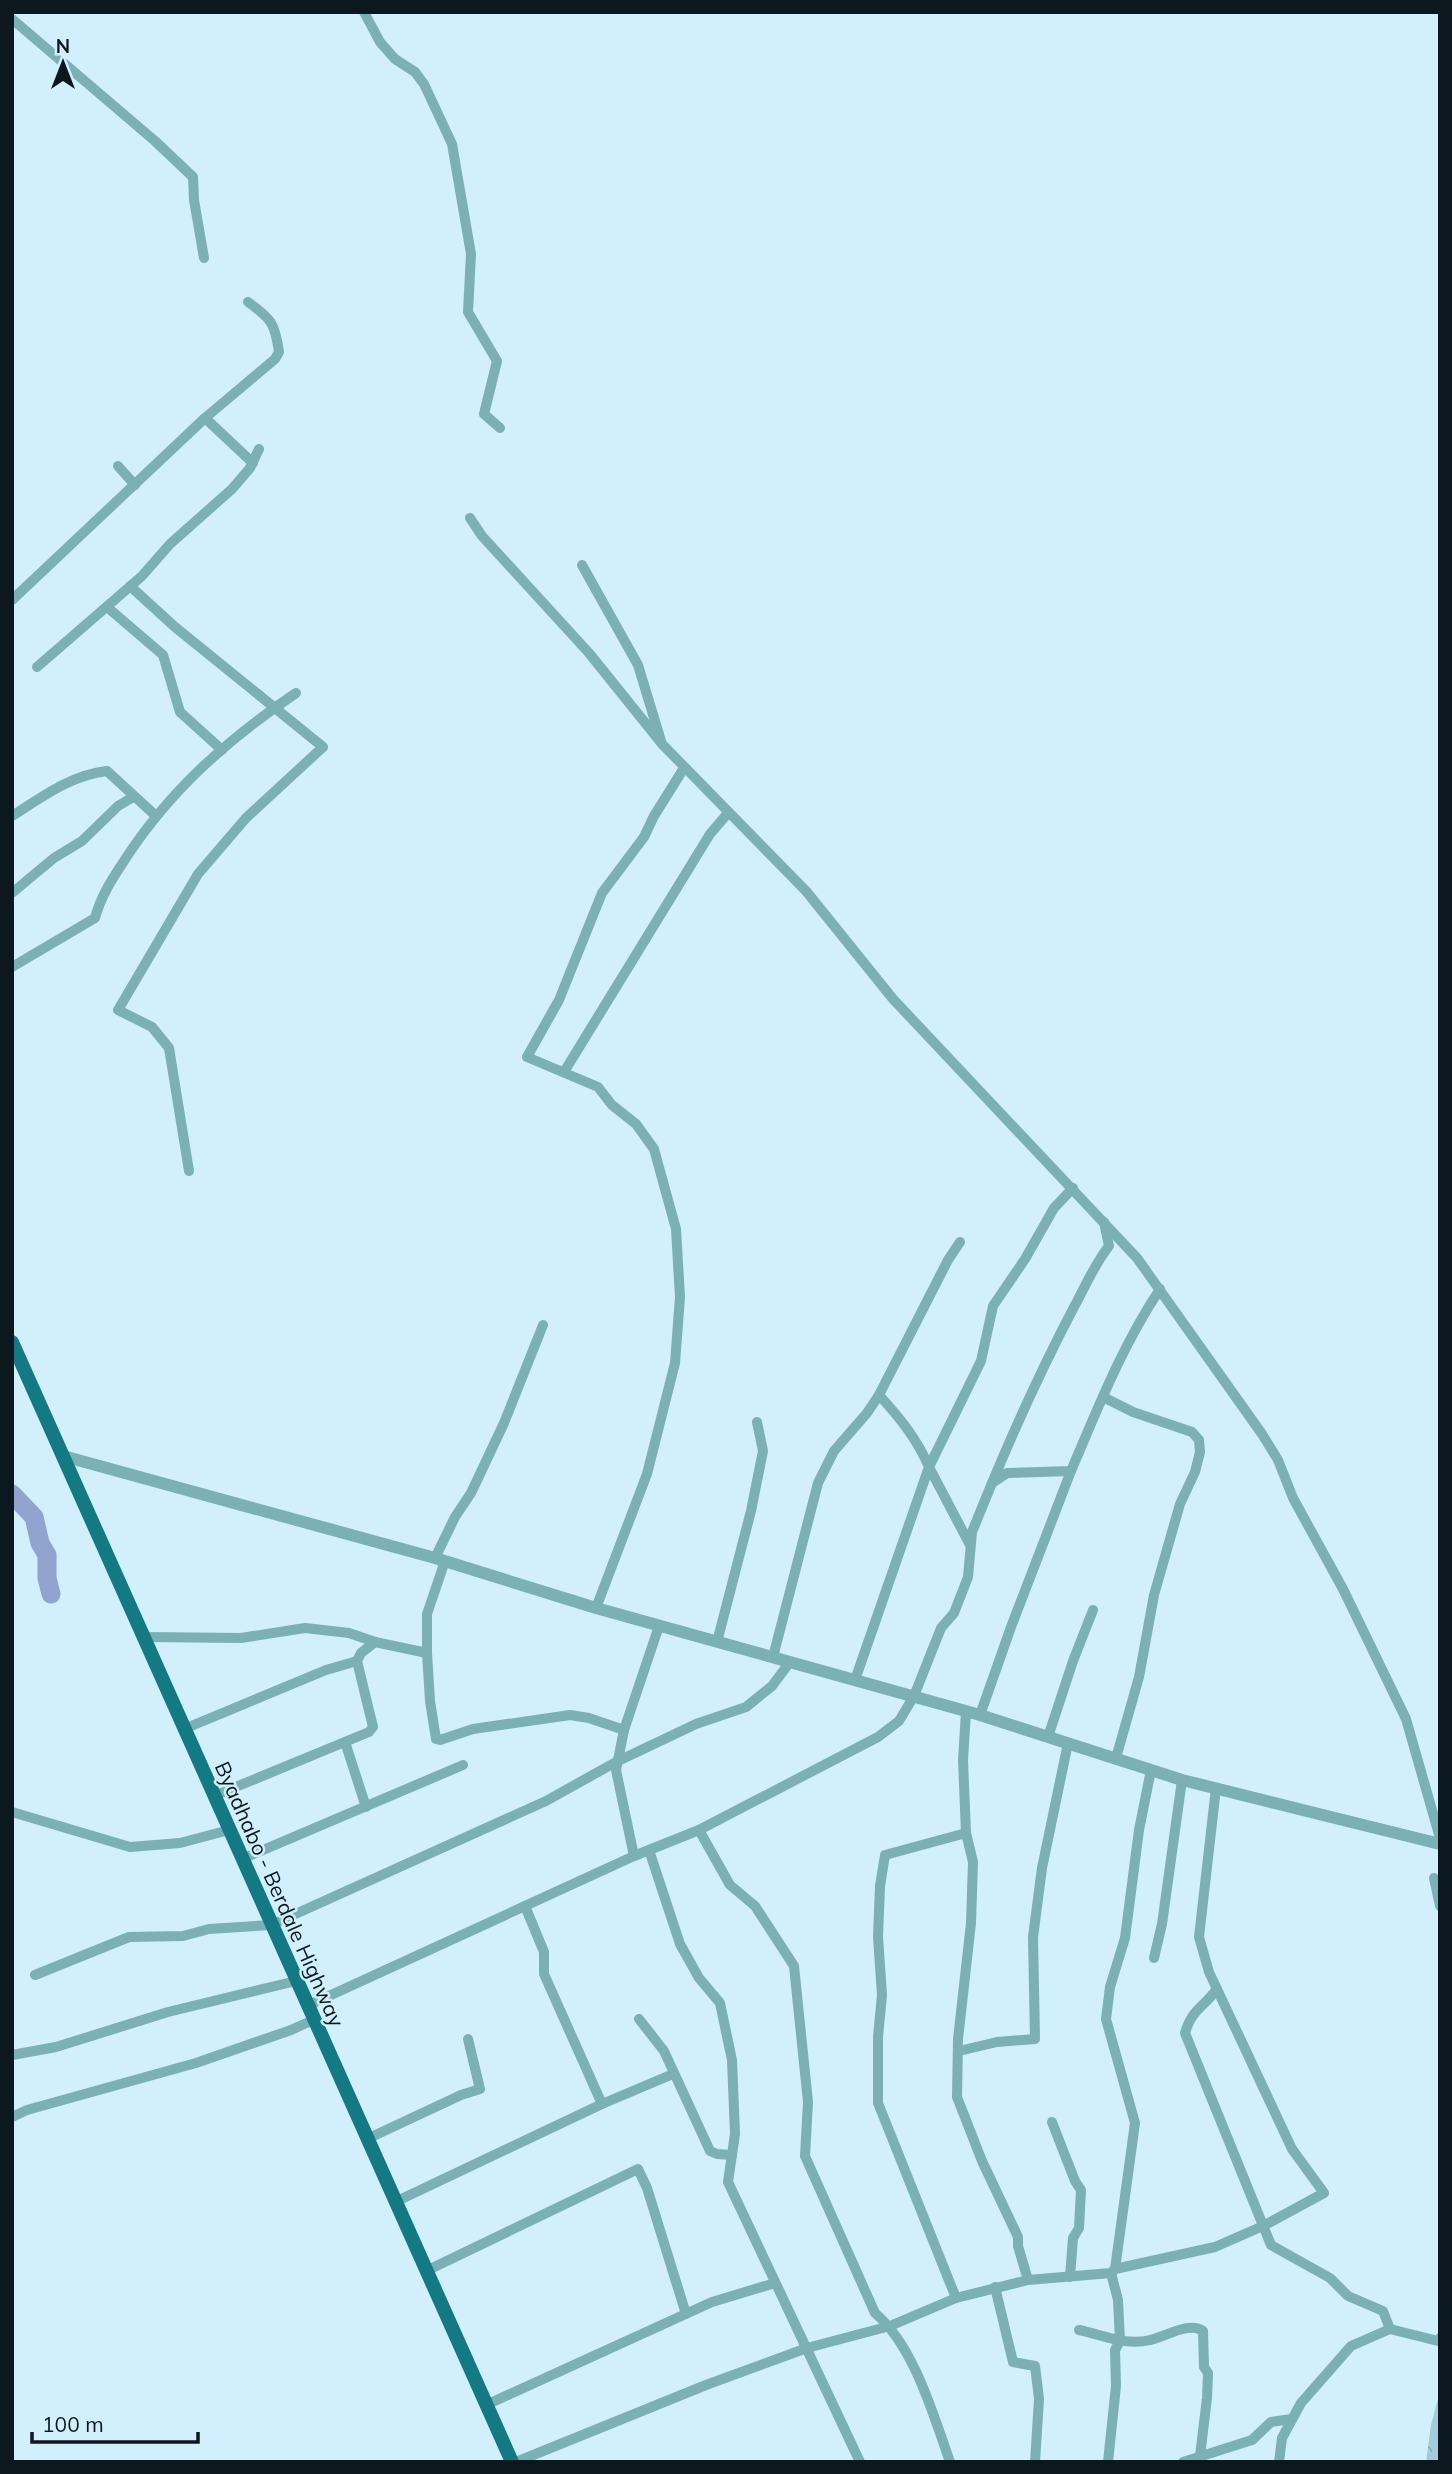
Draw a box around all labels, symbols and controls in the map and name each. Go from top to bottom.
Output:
north arrow [28,28,98,98]
text: N [56,34,70,58]
street label: Byadhabo - Berdale Highway [210,1757,350,2031]
scale bar [32,2400,198,2444]
text: 100 m [42,2411,104,2437]

